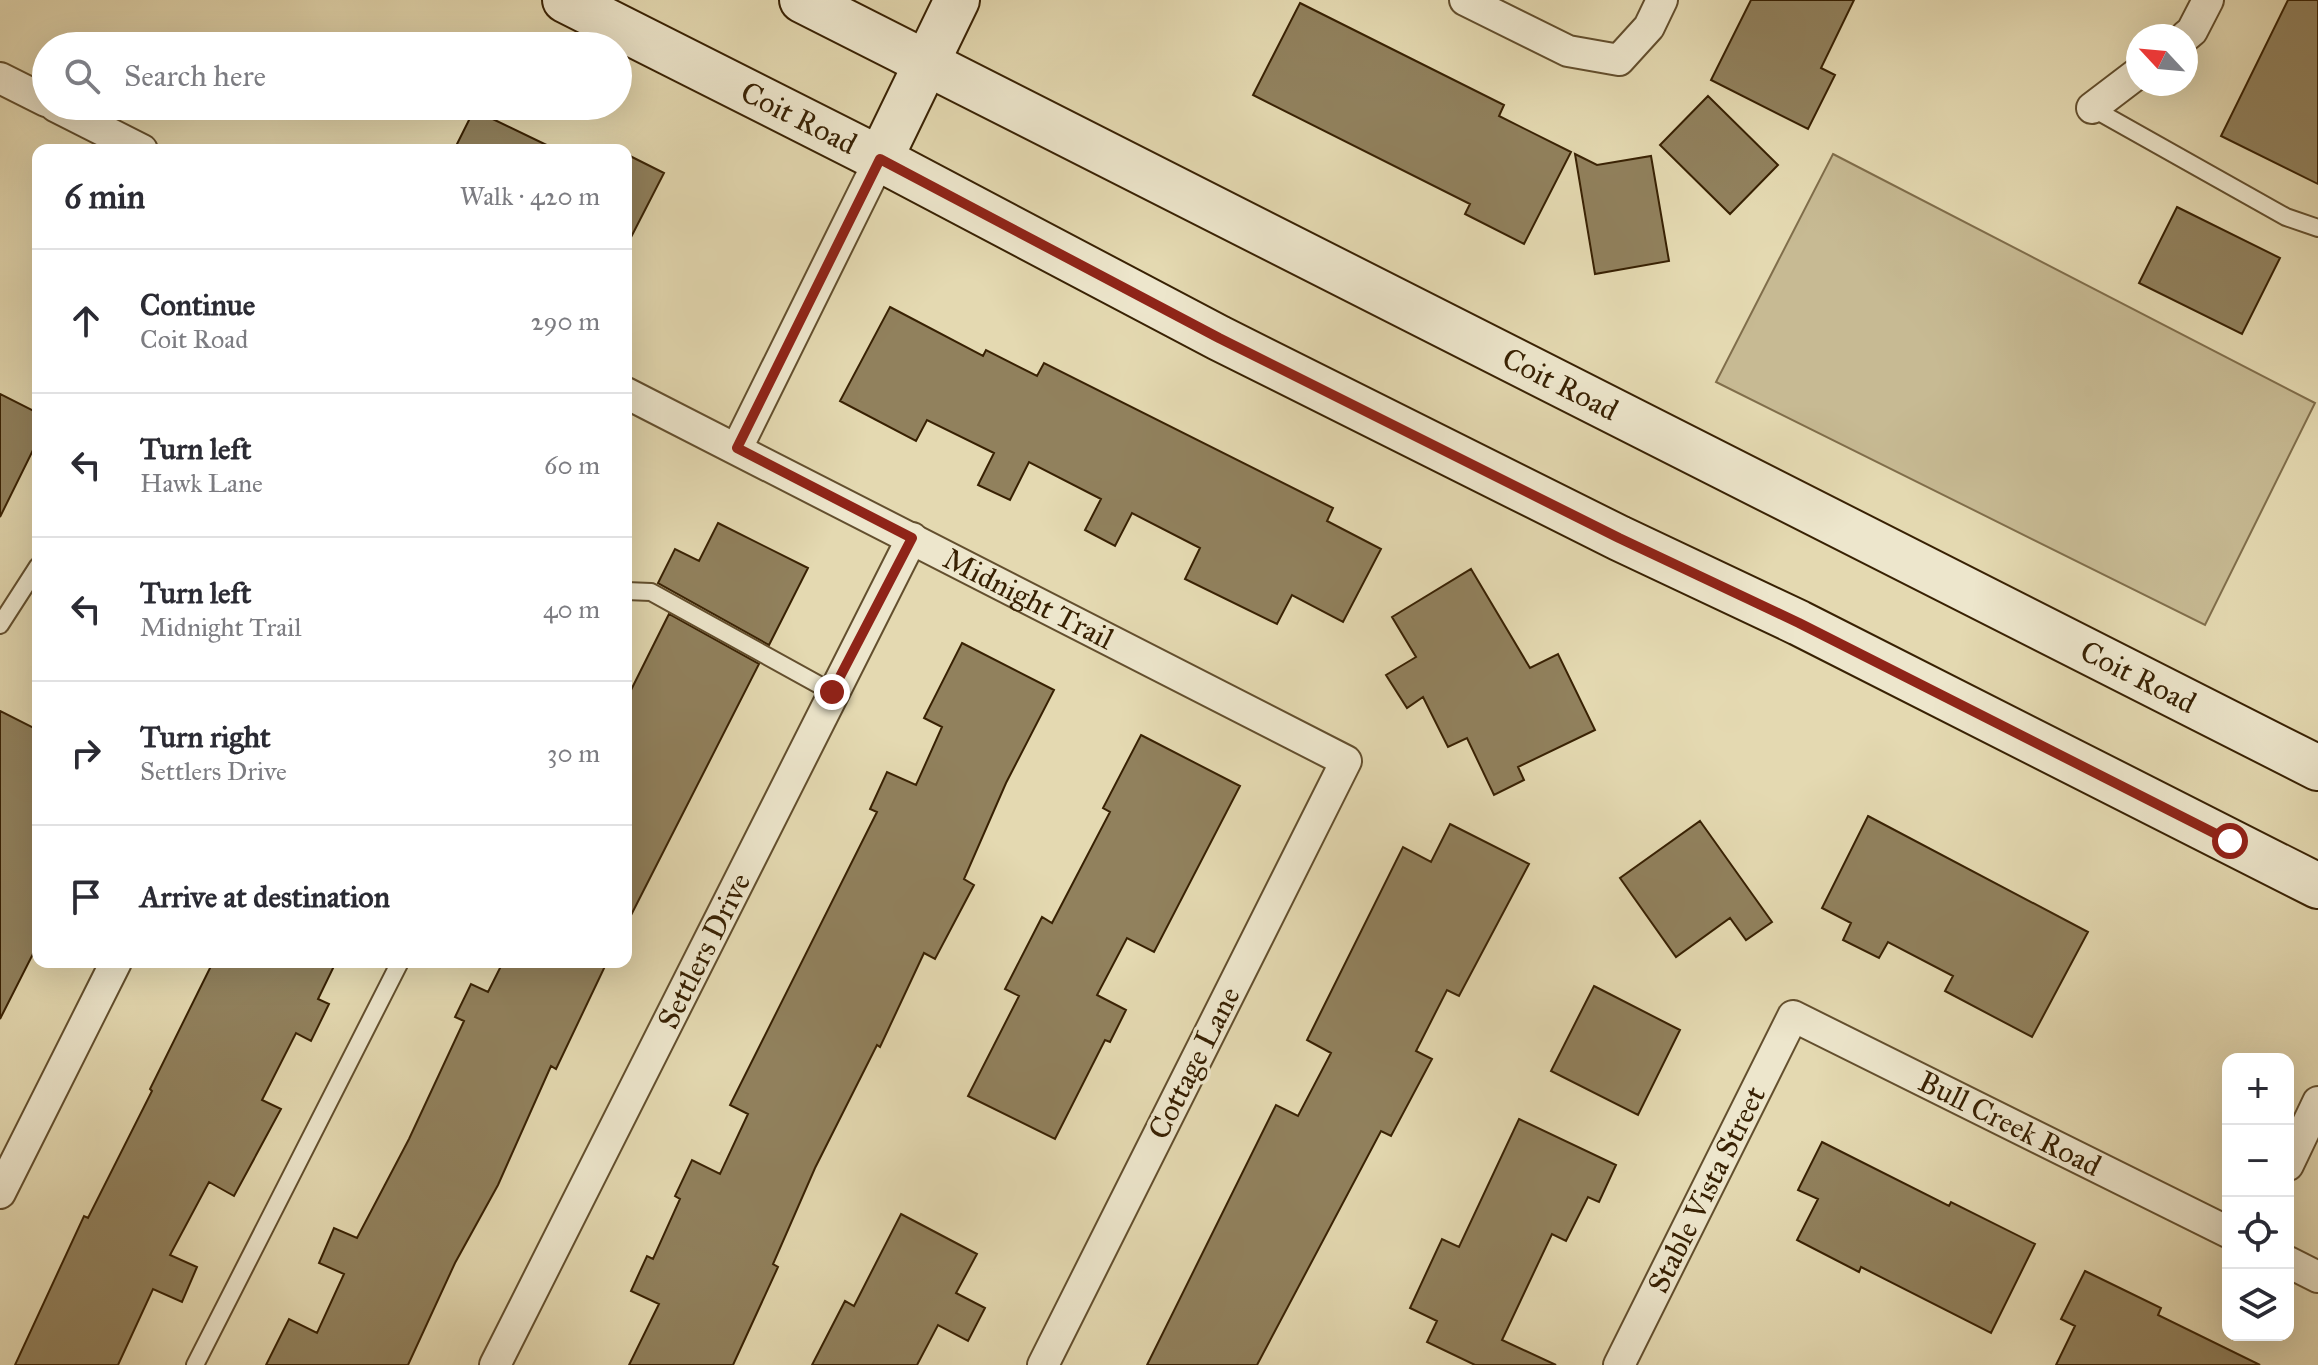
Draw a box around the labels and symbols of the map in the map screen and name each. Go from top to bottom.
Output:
north arrow [2126,24,2198,96]
street label: Coit Road [735,74,863,162]
street label: Coit Road [1496,340,1624,428]
street label: Midnight Trail [937,540,1120,658]
street label: Coit Road [2074,633,2202,721]
route end [814,674,850,710]
route start [2212,823,2248,859]
street label: Settlers Drive [650,867,758,1035]
street label: Cottage Lane [1140,981,1248,1145]
street label: Bull Creek Road [1913,1063,2107,1184]
street label: Stable Vista Street [1640,1080,1773,1299]

